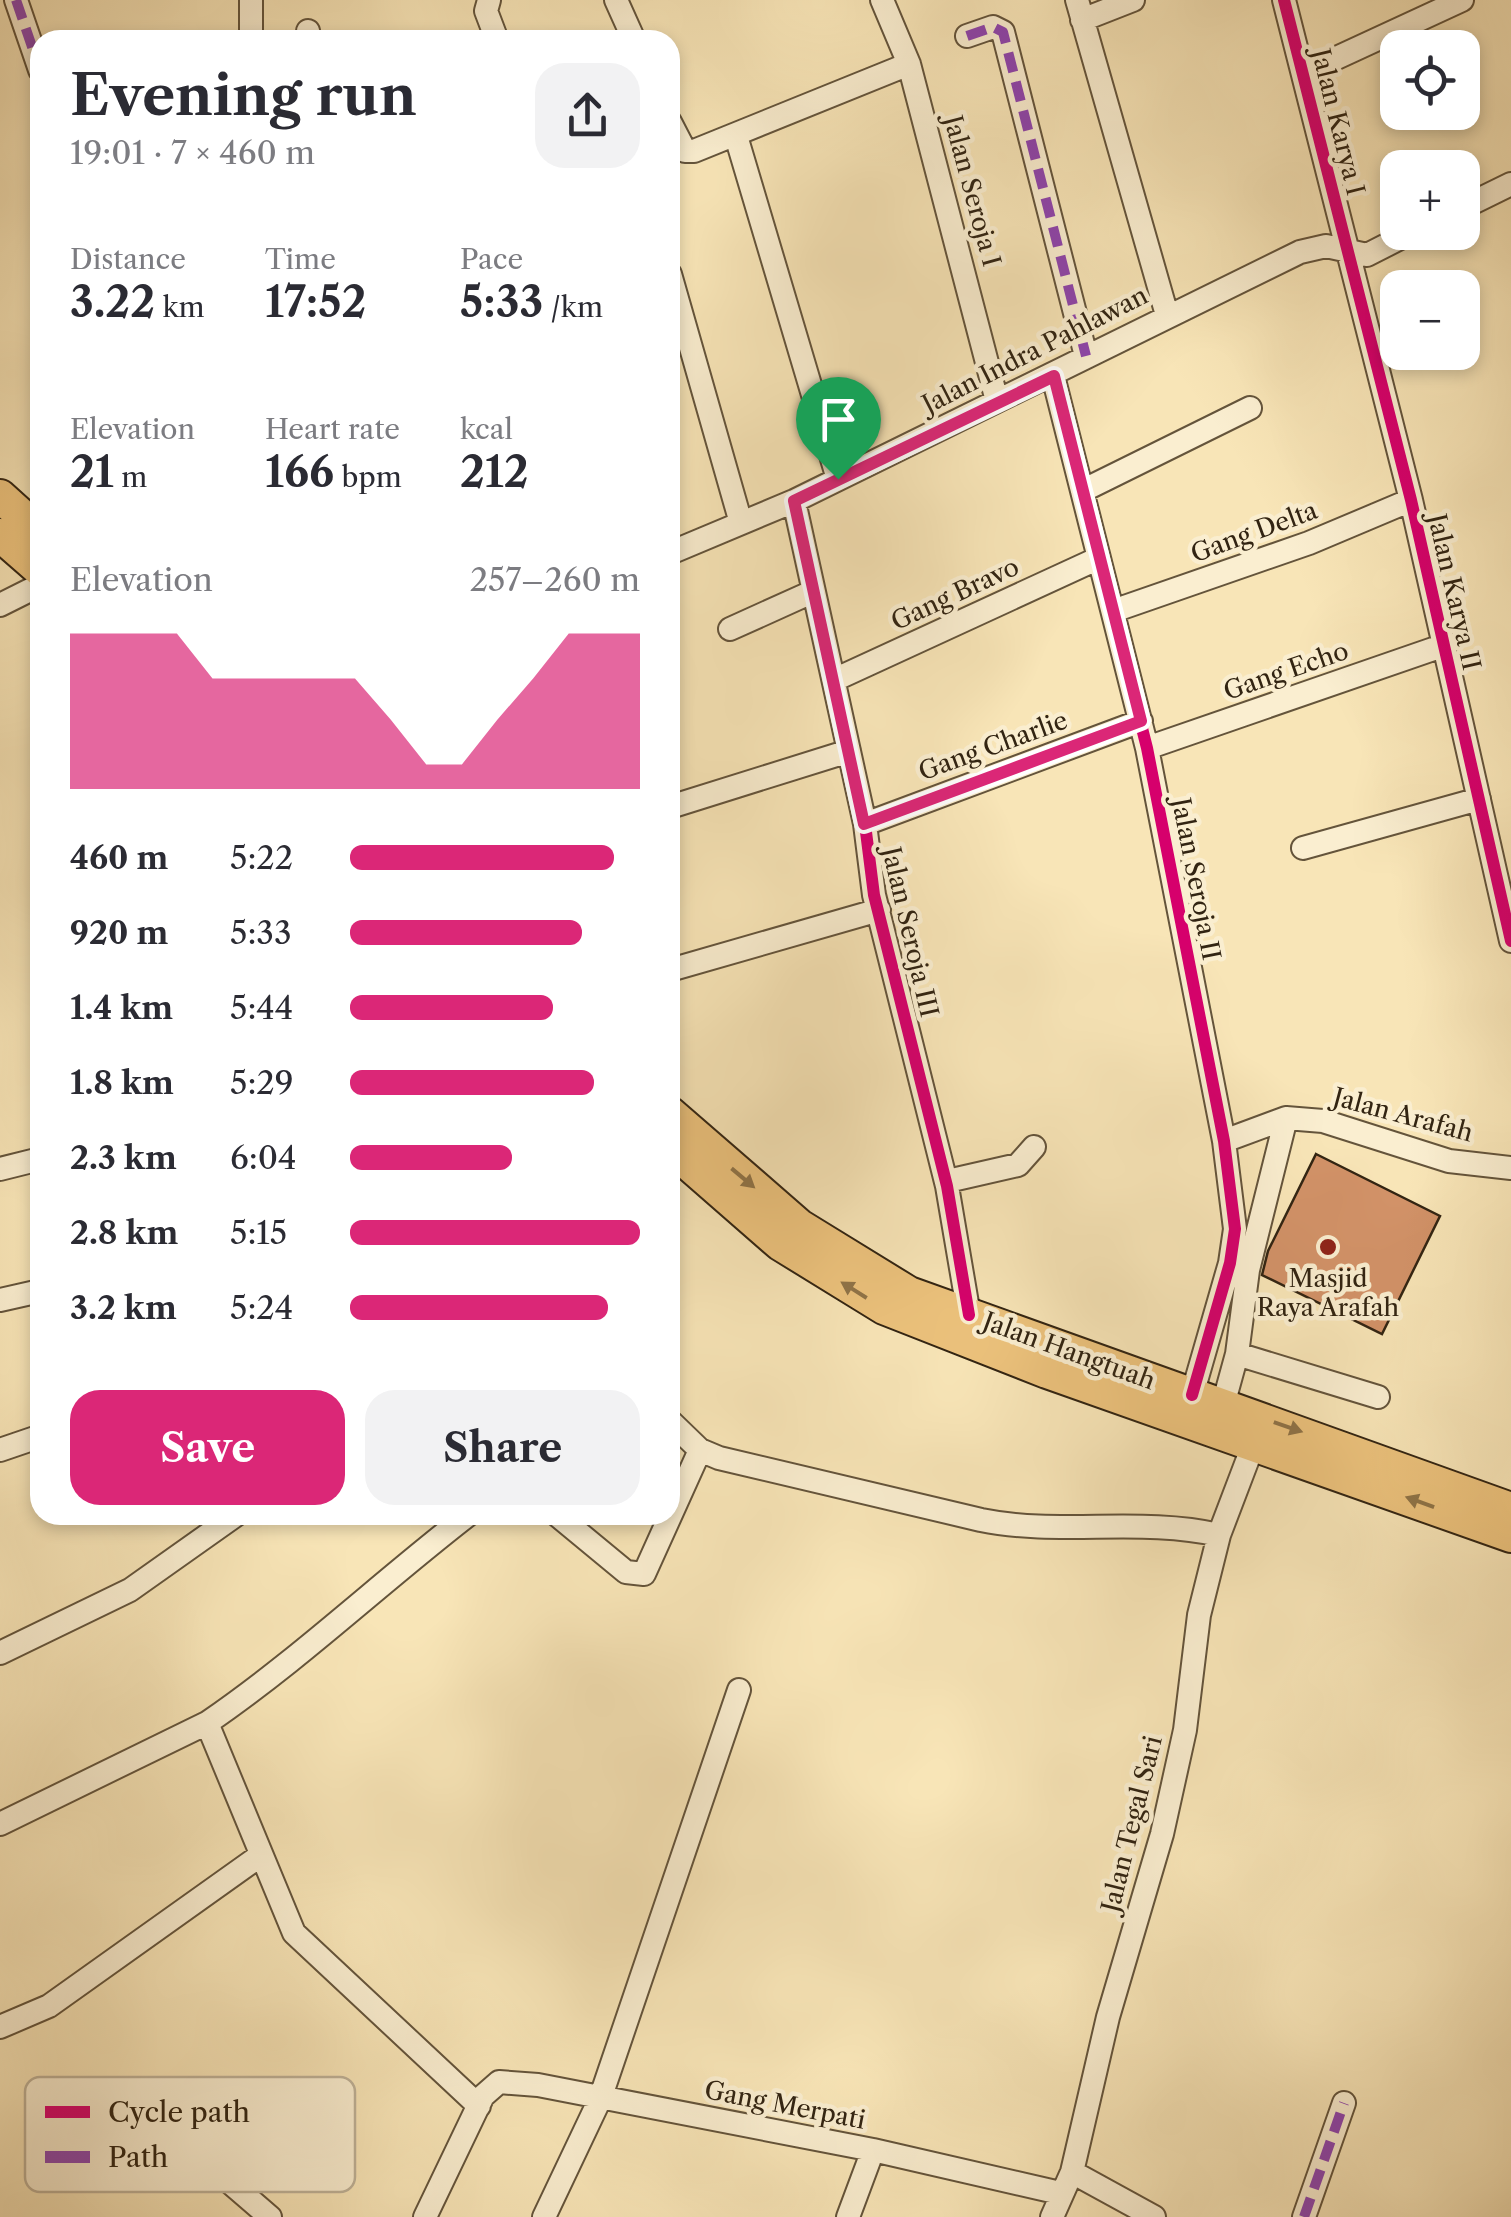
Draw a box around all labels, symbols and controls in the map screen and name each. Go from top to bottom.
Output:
map controls [1380,30,1480,370]
button: locate [1380,30,1480,130]
street label: Jalan Karya I [1304,42,1371,199]
text: Evening run [70,62,417,129]
button: share [535,63,640,168]
street label: Jalan Seroja I [936,108,1007,270]
text: 19:01 · 7 × 460 m [70,133,315,172]
button: + [1380,150,1480,250]
text: Distance [70,242,186,276]
text: Time [265,242,336,276]
text: Pace [460,242,523,276]
button: − [1380,270,1480,370]
text: 3.22 [70,276,155,328]
text: 17:52 [265,276,366,328]
text: 5:33 [460,276,543,328]
street label: Jalan Indra Pahlawan [914,280,1153,422]
text: km [155,290,205,324]
text: /km [543,290,603,324]
pin [796,377,881,480]
icon: arrive [811,392,866,447]
text: Elevation [70,412,195,446]
text: Heart rate [265,412,400,446]
text: kcal [460,412,513,446]
text: 21 [70,446,114,498]
text: 166 [265,446,334,498]
text: 212 [460,446,529,498]
text: m [114,460,147,494]
text: bpm [334,460,402,494]
street label: Gang Delta [1186,494,1322,569]
street label: Jalan Karya II [1420,507,1487,673]
street label: Gang Bravo [886,551,1024,637]
text: Elevation [70,560,213,599]
text: 257–260 m [470,560,640,599]
street label: Gang Echo [1219,635,1353,707]
street label: Gang Charlie [914,705,1072,787]
street label: Jalan Seroja II [1164,791,1227,963]
text: 460 m [70,838,168,877]
text: 5:22 [230,838,293,877]
street label: Jalan Seroja III [874,840,945,1020]
text: 920 m [70,913,168,952]
text: 5:33 [230,913,292,952]
text: 1.4 km [70,988,173,1027]
text: 5:44 [230,988,293,1027]
text: 1.8 km [70,1063,174,1102]
text: 5:29 [230,1063,294,1102]
street label: Jalan Arafah [1326,1080,1477,1149]
text: 2.3 km [70,1138,177,1177]
text: 6:04 [230,1138,297,1177]
one-way arrow [731,1166,756,1188]
text: 2.8 km [70,1213,178,1252]
text: 5:15 [230,1213,287,1252]
marker: Masjid Raya Arafah [1317,1236,1339,1258]
place label: Masjid Raya Arafah [1257,1263,1400,1323]
one-way arrow [840,1281,867,1300]
text: 3.2 km [70,1288,177,1327]
text: 5:24 [230,1288,293,1327]
street label: Jalan Hangtuah [975,1304,1160,1397]
button: Save [70,1390,345,1505]
button: Share [365,1390,640,1505]
one-way arrow [1274,1421,1304,1436]
one-way arrow [1404,1494,1434,1509]
street label: Jalan Tegal Sari [1094,1732,1169,1919]
street label: Gang Merpati [702,2074,868,2136]
legend [25,2077,355,2192]
text: Cycle path [108,2095,250,2129]
text: Path [108,2140,168,2174]

